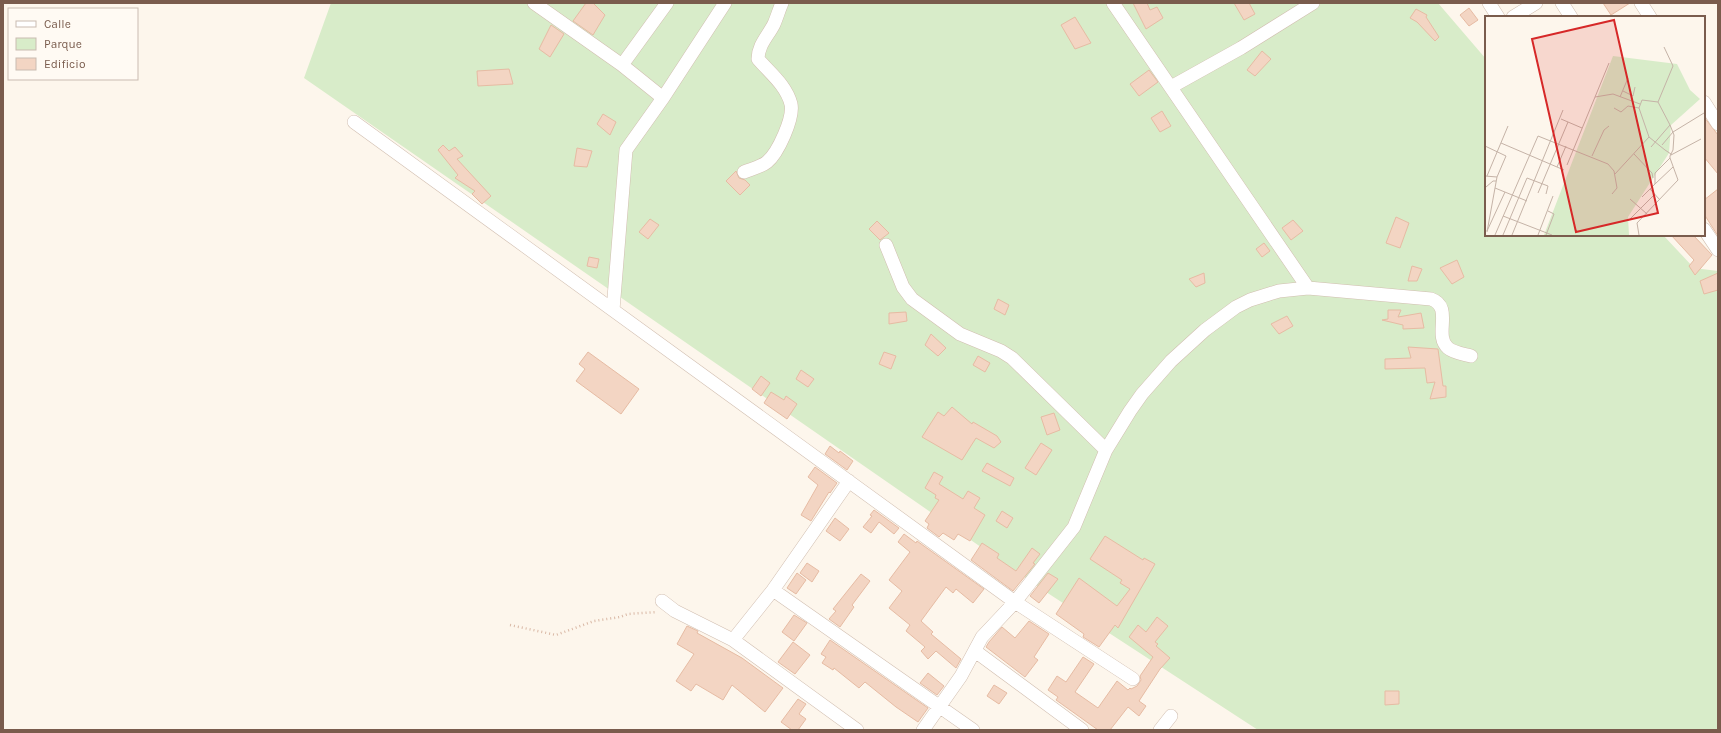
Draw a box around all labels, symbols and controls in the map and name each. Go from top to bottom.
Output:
legend [8,8,138,80]
inset map [1485,16,1705,236]
text: Calle [44,17,71,31]
text: Parque [44,37,82,51]
text: Edificio [44,57,85,71]

